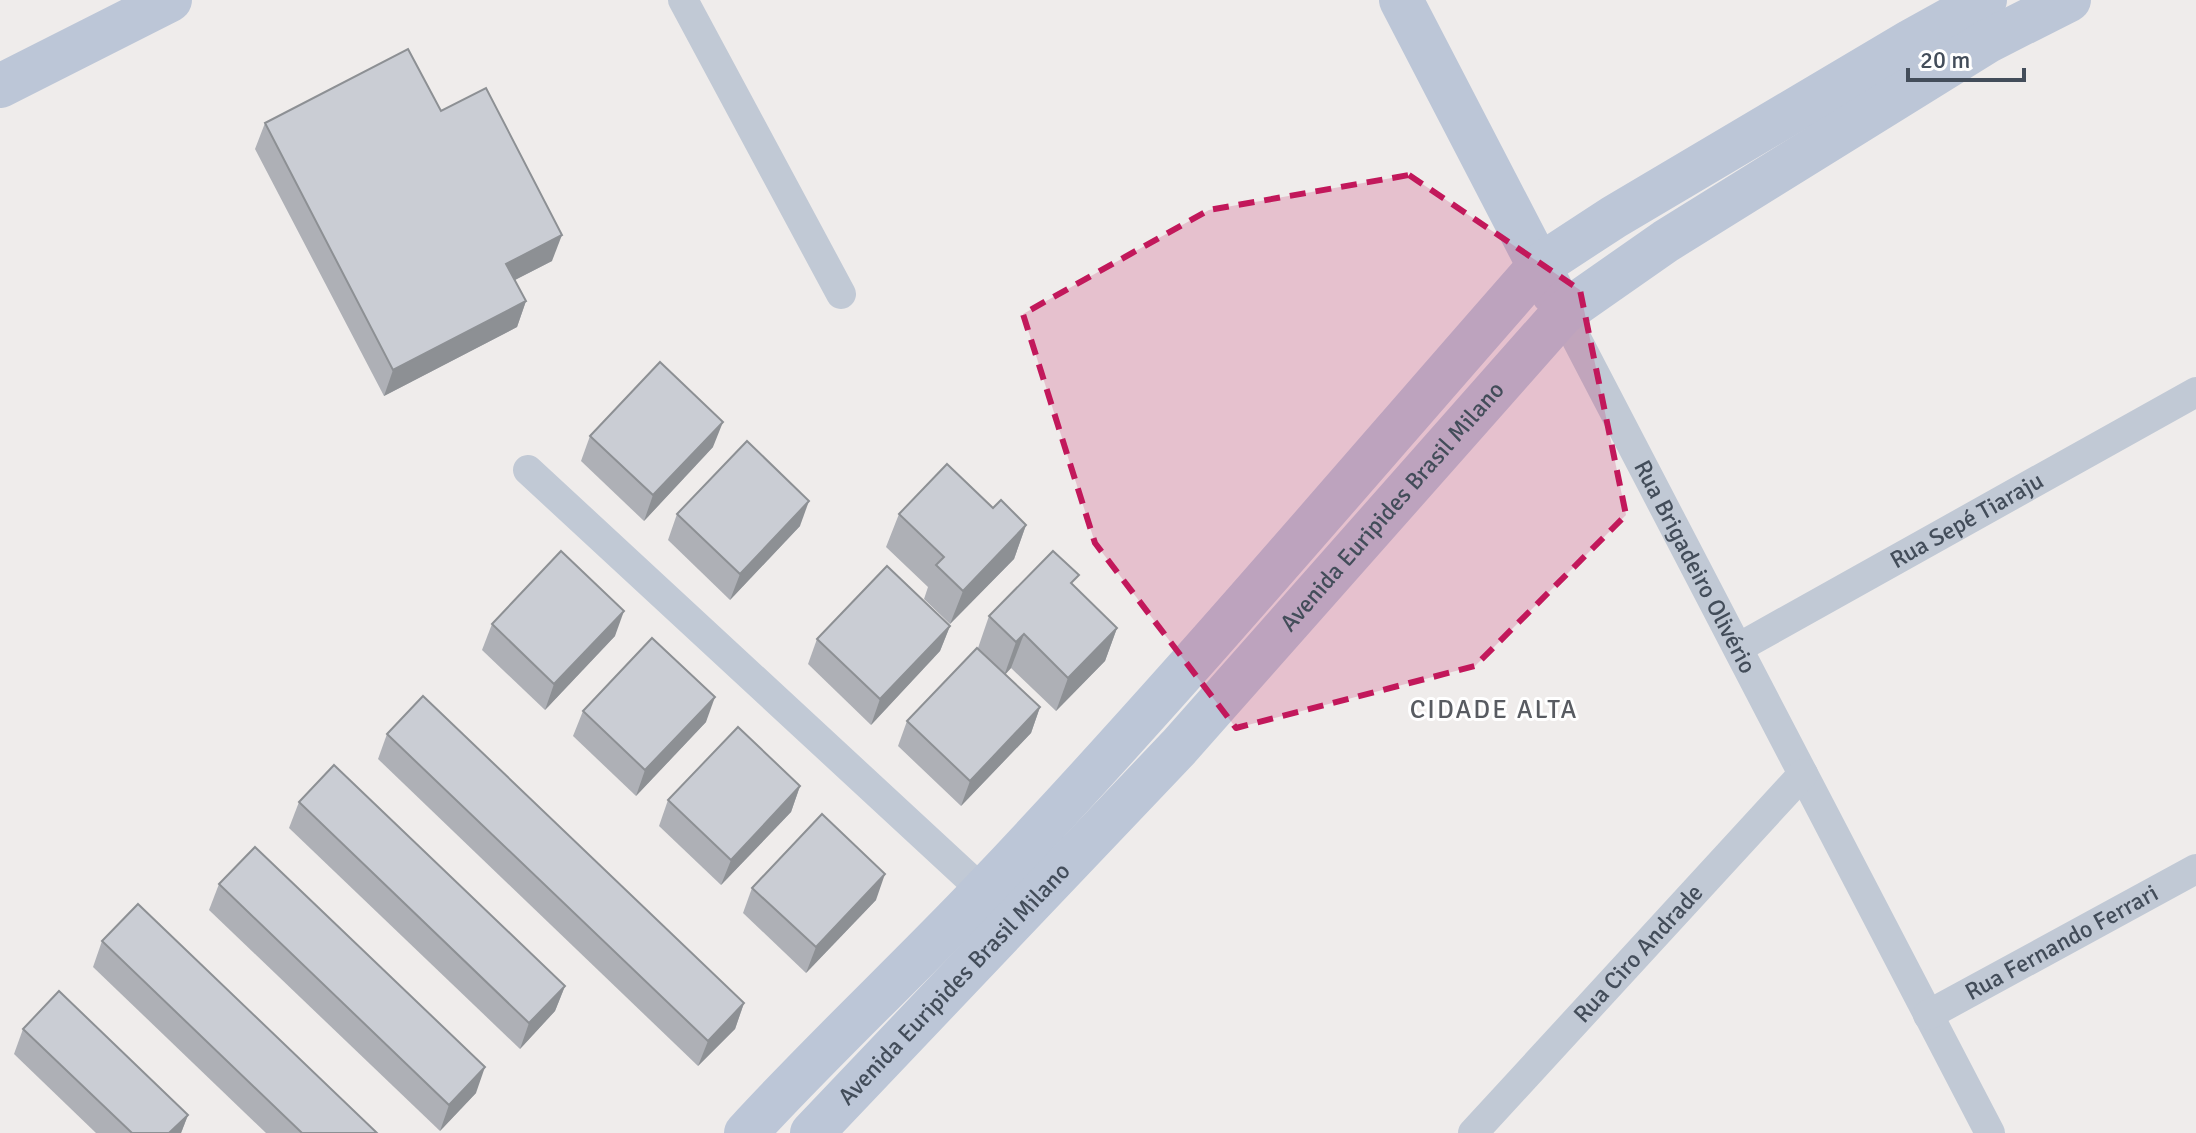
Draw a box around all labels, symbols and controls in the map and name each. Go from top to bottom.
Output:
scale bar [1908,32,2024,82]
text: 20 m [1920,45,1970,75]
street label: Avenida Euripides Brasil Milano [1273,375,1511,638]
street label: Rua Brigadeiro Olivério [1627,455,1763,678]
street label: Rua Sepé Tiaraju [1885,465,2049,575]
district label: CIDADE ALTA [1410,694,1578,726]
street label: Avenida Euripides Brasil Milano [831,856,1076,1111]
street label: Rua Ciro Andrade [1567,878,1709,1029]
street label: Rua Fernando Ferrari [1960,878,2163,1007]

